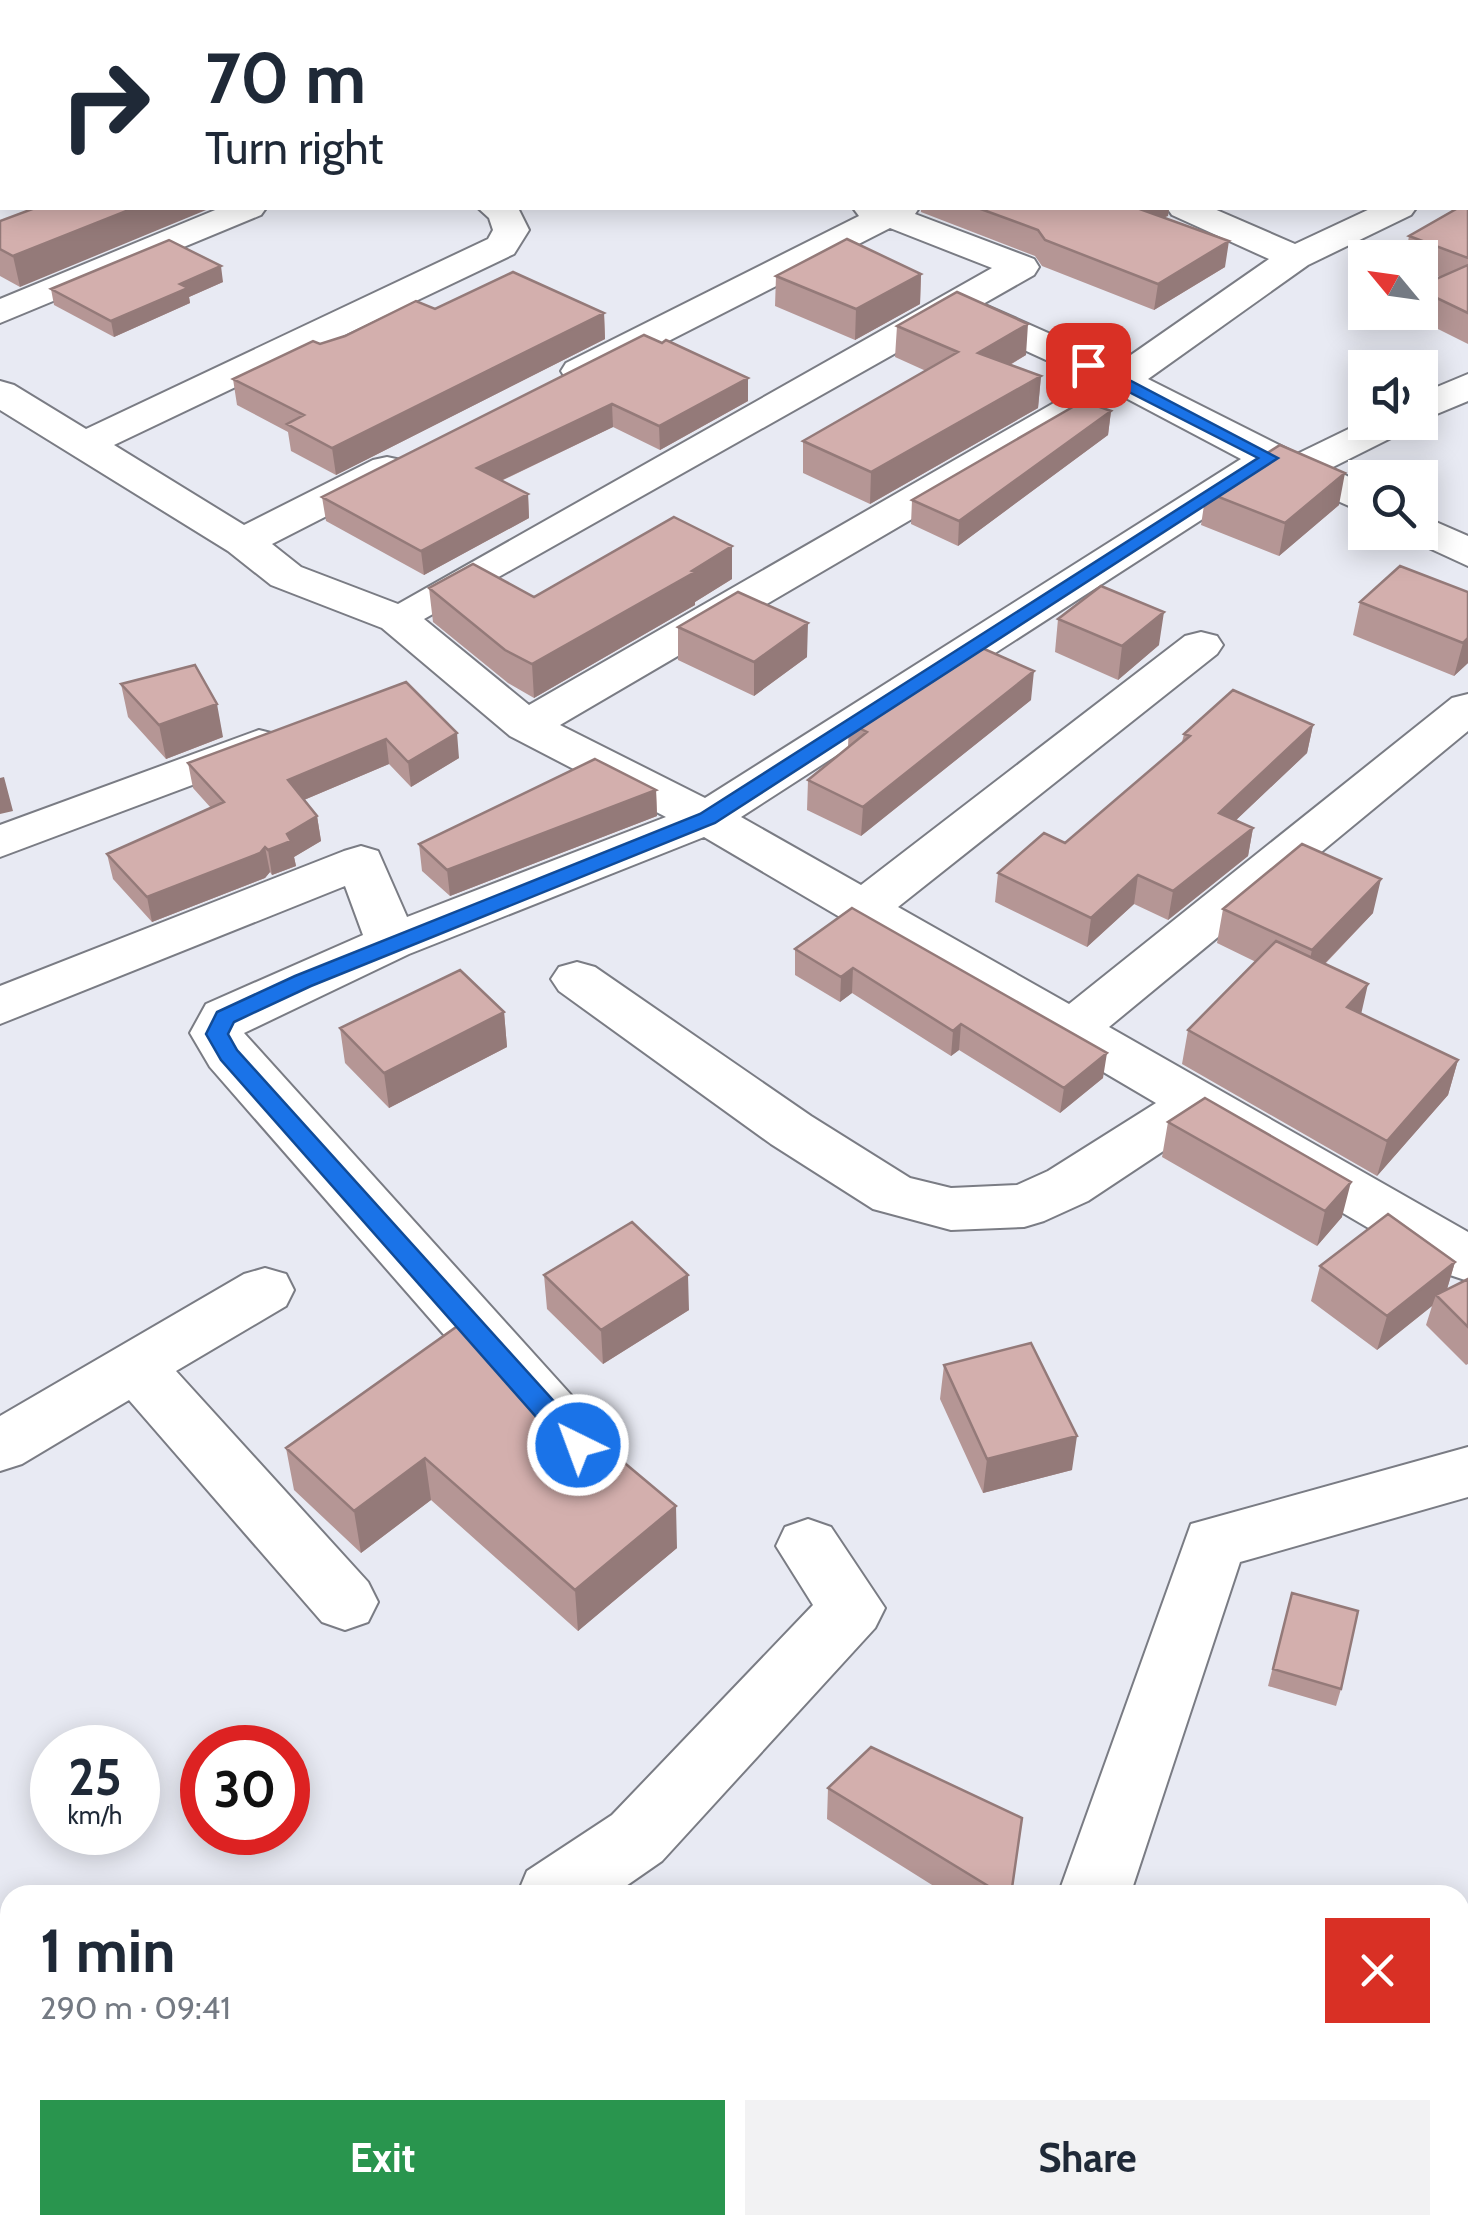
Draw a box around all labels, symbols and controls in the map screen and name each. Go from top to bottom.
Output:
text: 70 m [205,35,366,121]
icon: right [40,40,170,170]
text: Turn right [205,121,384,175]
north arrow [1348,240,1438,330]
map controls [1348,240,1438,550]
pin [1046,323,1131,408]
icon: arrive [1061,338,1116,393]
button: sound [1348,350,1438,440]
button: search [1348,460,1438,550]
position arrow [526,1393,630,1497]
speed limit sign: 30 [180,1725,310,1855]
text: 25 [68,1747,122,1808]
text: km/h [68,1800,122,1830]
text: 1 min [40,1914,175,1987]
button: close [1325,1918,1430,2023]
text: 290 m · 09:41 [40,1988,231,2027]
button: Exit [40,2100,725,2215]
button: Share [745,2100,1430,2215]

